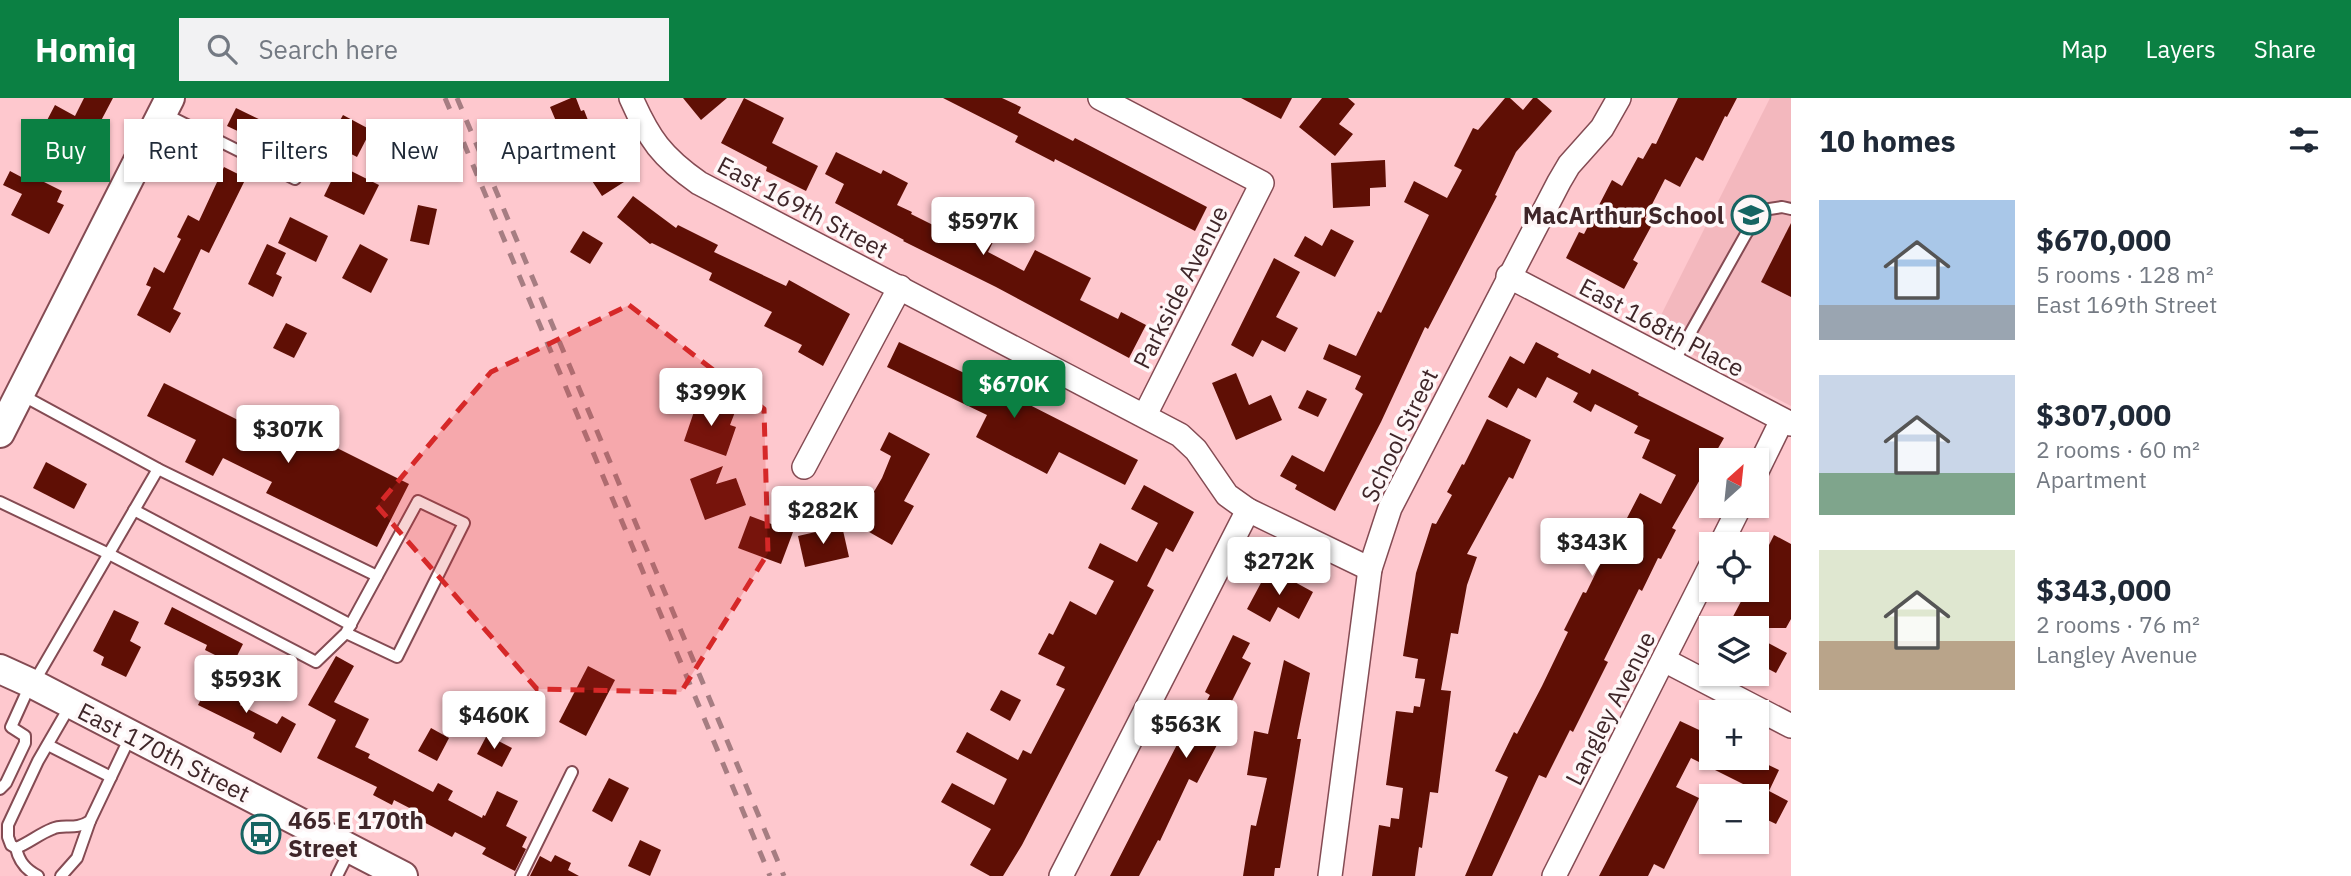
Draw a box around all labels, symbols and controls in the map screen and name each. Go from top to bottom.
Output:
search box [179,18,669,81]
text: Homiq [35,28,137,71]
icon: search [203,30,241,68]
text: Search here [259,32,398,66]
text: Map [2061,33,2108,65]
text: Layers [2146,33,2216,65]
text: Share [2254,33,2316,65]
chip: Buy [21,119,110,182]
chip: Rent [124,119,223,182]
chip: Filters [237,119,352,182]
chip: New [366,119,463,182]
chip: Apartment [477,119,640,182]
text: 10 homes [1819,121,1956,160]
icon: filters [2285,121,2323,159]
street label: East 169th Street [712,148,894,266]
school or university icon: MacArthur School [1730,194,1772,236]
pin: $597K [934,198,1032,257]
place label: MacArthur School [1523,199,1724,231]
street label: Parkside Avenue [1125,200,1235,374]
text: $597K [947,205,1019,235]
text: $670,000 [2036,220,2171,259]
icon: home [1875,228,1959,312]
text: 5 rooms · 128 m² [2036,259,2214,289]
street label: East 168th Place [1574,270,1750,384]
text: East 169th Street [2036,289,2217,319]
pin: $670K [965,360,1063,420]
street label: School Street [1353,363,1445,507]
pin: $399K [662,368,760,428]
text: $670K [978,368,1050,398]
text: $399K [675,376,747,406]
text: $307,000 [2036,395,2171,434]
icon: home [1875,403,1959,487]
pin: $307K [239,406,337,465]
text: $307K [252,413,324,443]
text: 2 rooms · 60 m² [2036,434,2200,464]
north arrow [1699,448,1769,518]
map controls [1699,448,1769,854]
text: Apartment [2036,464,2147,494]
pin: $282K [774,486,872,546]
text: $282K [787,494,859,524]
pin: $343K [1543,518,1641,578]
text: $343K [1556,526,1628,556]
button: locate [1699,532,1769,602]
pin: $272K [1230,538,1328,597]
text: $272K [1243,545,1315,575]
text: $343,000 [2036,570,2171,609]
icon: home [1875,578,1959,662]
text: 2 rooms · 76 m² [2036,609,2200,639]
button: layers [1699,616,1769,686]
street label: Langley Avenue [1557,626,1663,790]
text: Langley Avenue [2036,639,2197,669]
pin: $593K [197,656,295,715]
text: $593K [210,663,282,693]
pin: $460K [445,692,543,751]
street label: East 170th Street [72,695,256,809]
text: $460K [458,699,530,729]
pin: $563K [1137,700,1235,760]
button: + [1699,700,1769,770]
text: $563K [1150,708,1222,738]
button: − [1699,784,1769,854]
place label: 465 E 170th Street [288,804,424,864]
bus stop icon: 465 E 170th Street [240,813,282,855]

